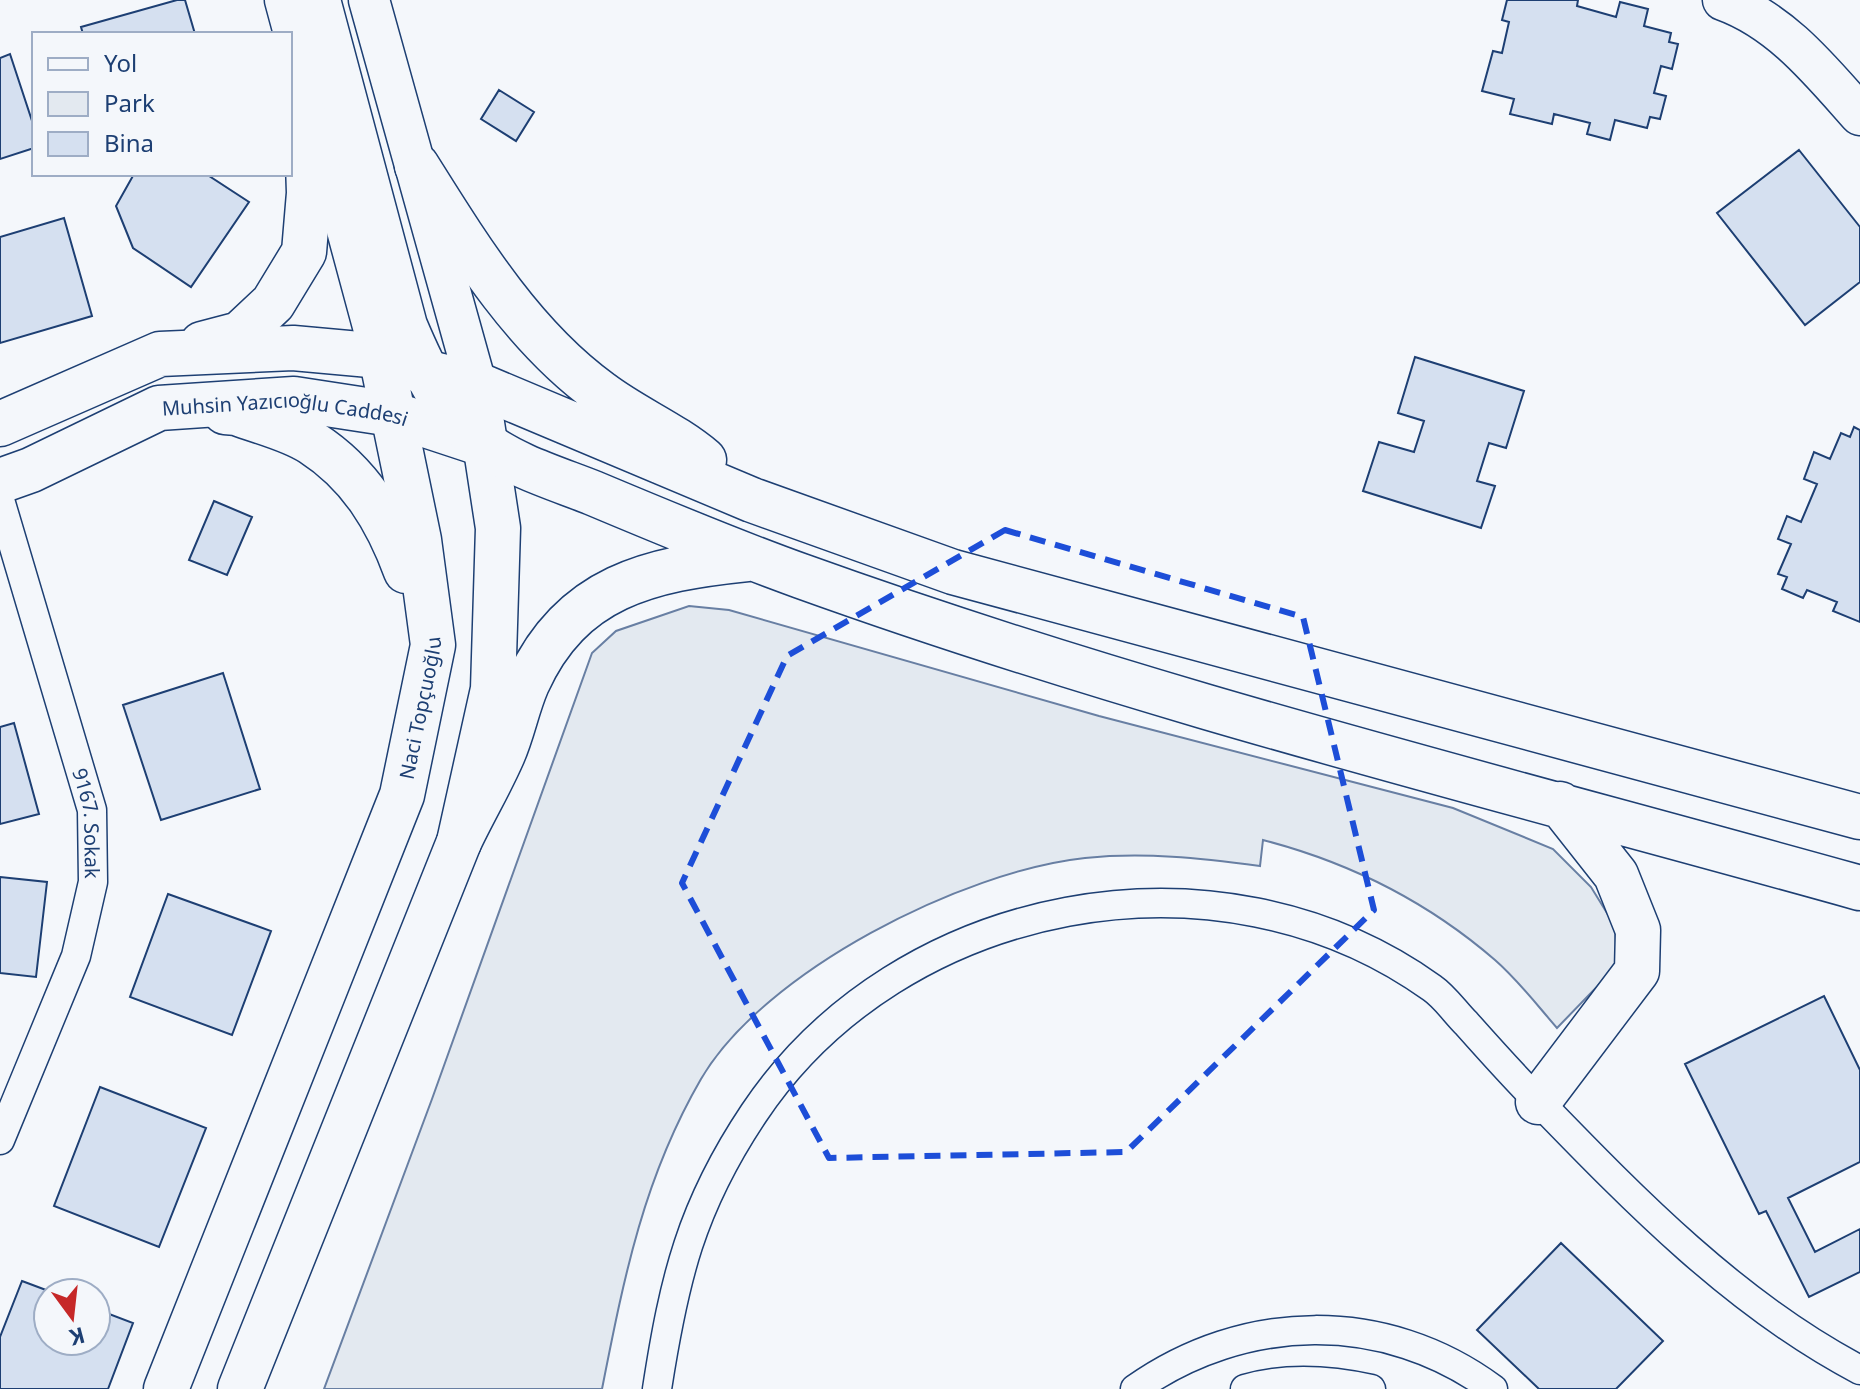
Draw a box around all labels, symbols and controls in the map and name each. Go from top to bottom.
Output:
legend [32,32,292,176]
text: Yol [104,46,137,79]
text: Park [104,86,155,119]
text: Bina [104,126,154,159]
street label: Muhsin Yazıcıoğlu Caddesi [161,385,412,432]
street label: Naci Topçuoğlu [392,635,447,782]
street label: 9167. Sokak [67,765,106,879]
north arrow [32,1277,112,1357]
text: K [66,1321,88,1354]

